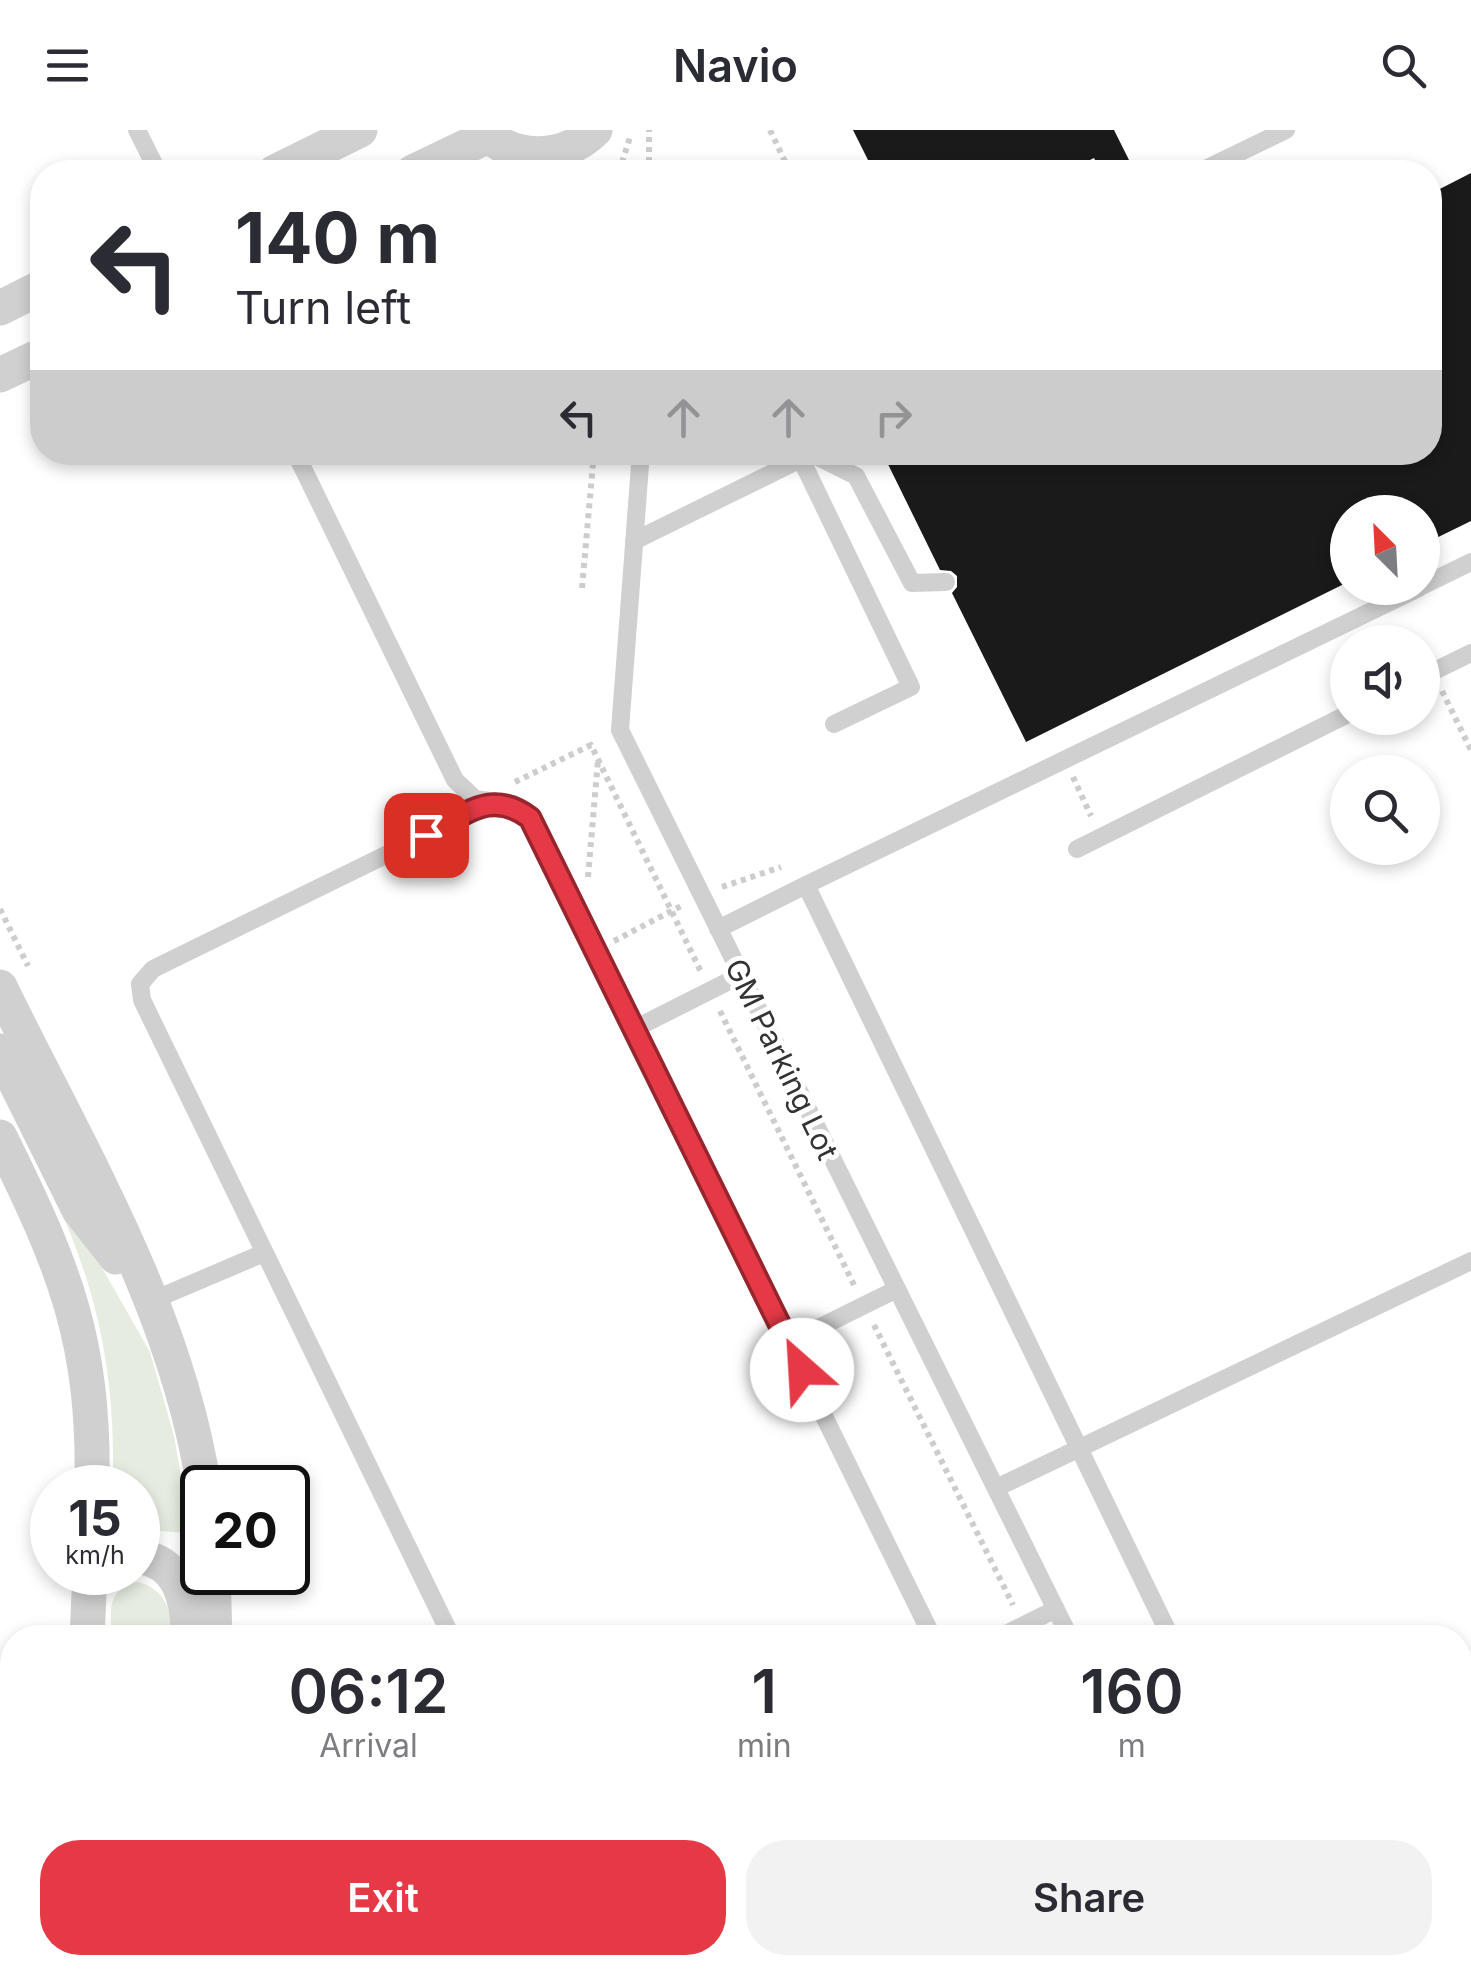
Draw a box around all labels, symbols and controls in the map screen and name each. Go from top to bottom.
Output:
icon: menu [40,38,95,93]
text: Navio [673,38,798,93]
icon: search [1376,38,1431,93]
text: 140 m [235,195,440,280]
icon: left [70,200,200,330]
text: Turn left [235,280,411,335]
icon: left [551,390,606,445]
icon: ahead [656,390,711,445]
icon: ahead [761,390,816,445]
icon: right [866,390,921,445]
north arrow [1330,495,1440,605]
map controls [1330,495,1440,865]
button: sound [1330,625,1440,735]
button: search [1330,755,1440,865]
pin [384,793,469,878]
icon: arrive [399,808,454,863]
street label: GM Parking Lot [718,953,846,1165]
position arrow [750,1318,854,1422]
speed limit sign: 20 [180,1465,310,1595]
text: 15 [68,1488,122,1548]
text: km/h [65,1540,125,1570]
text: 06:12 [289,1655,448,1727]
text: 1 [752,1655,777,1727]
text: 160 [1080,1655,1183,1727]
text: Arrival [319,1726,418,1765]
text: min [737,1726,792,1765]
text: m [1118,1726,1146,1765]
button: Exit [40,1840,726,1955]
button: Share [746,1840,1432,1955]

